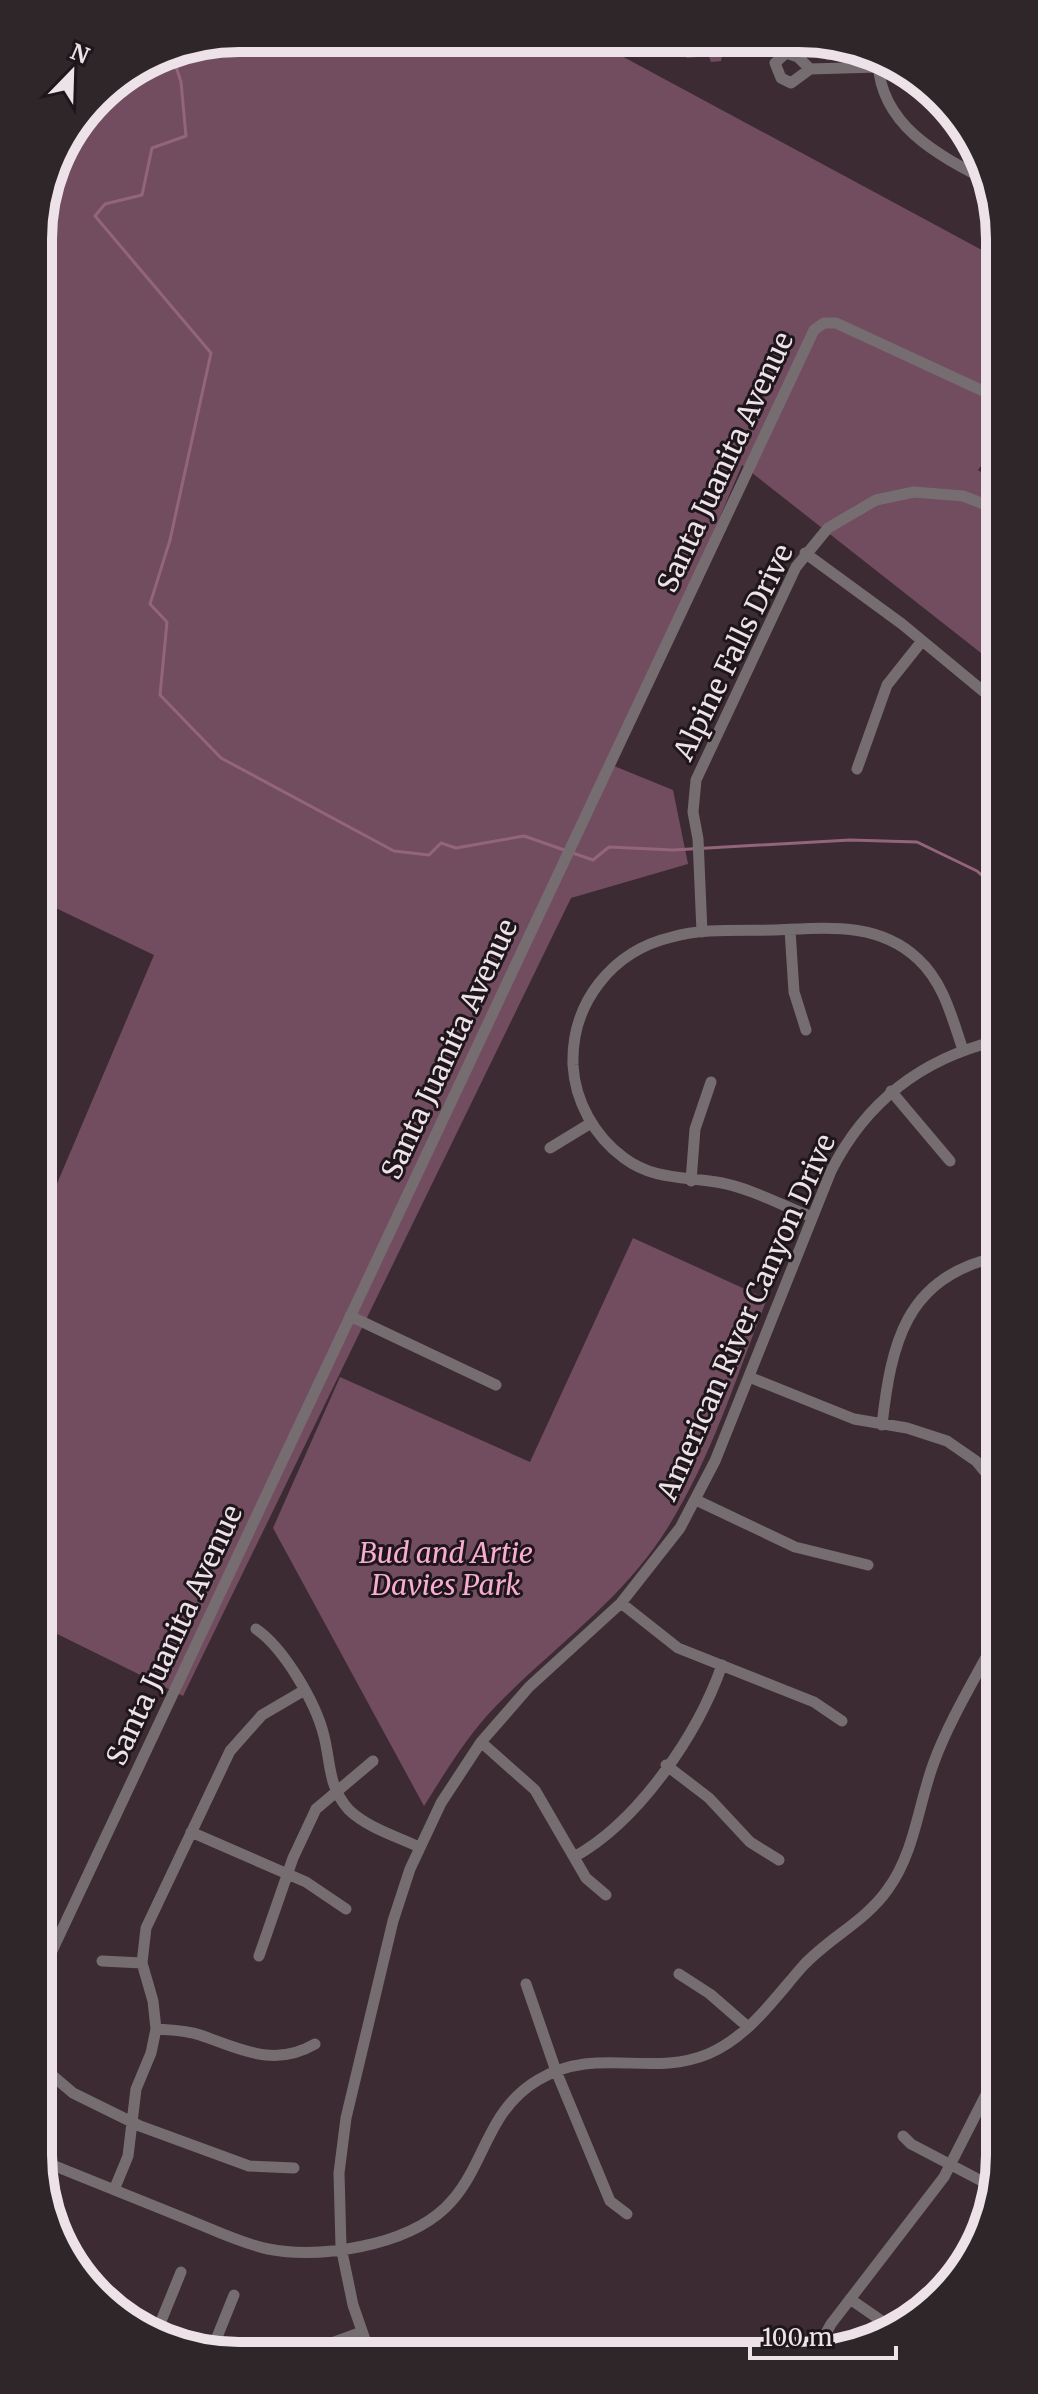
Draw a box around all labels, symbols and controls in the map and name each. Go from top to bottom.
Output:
north arrow [32,32,112,112]
text: N [66,37,94,70]
street label: Santa Juanita Avenue [649,326,801,598]
street label: Alpine Falls Drive [665,538,801,767]
street label: Santa Juanita Avenue [373,913,525,1185]
street label: American River Canyon Drive [648,1128,843,1507]
street label: Santa Juanita Avenue [98,1499,250,1771]
park label: Bud and Artie Davies Park [359,1535,533,1603]
scale bar [750,2310,896,2360]
text: 100 m [762,2322,833,2353]

